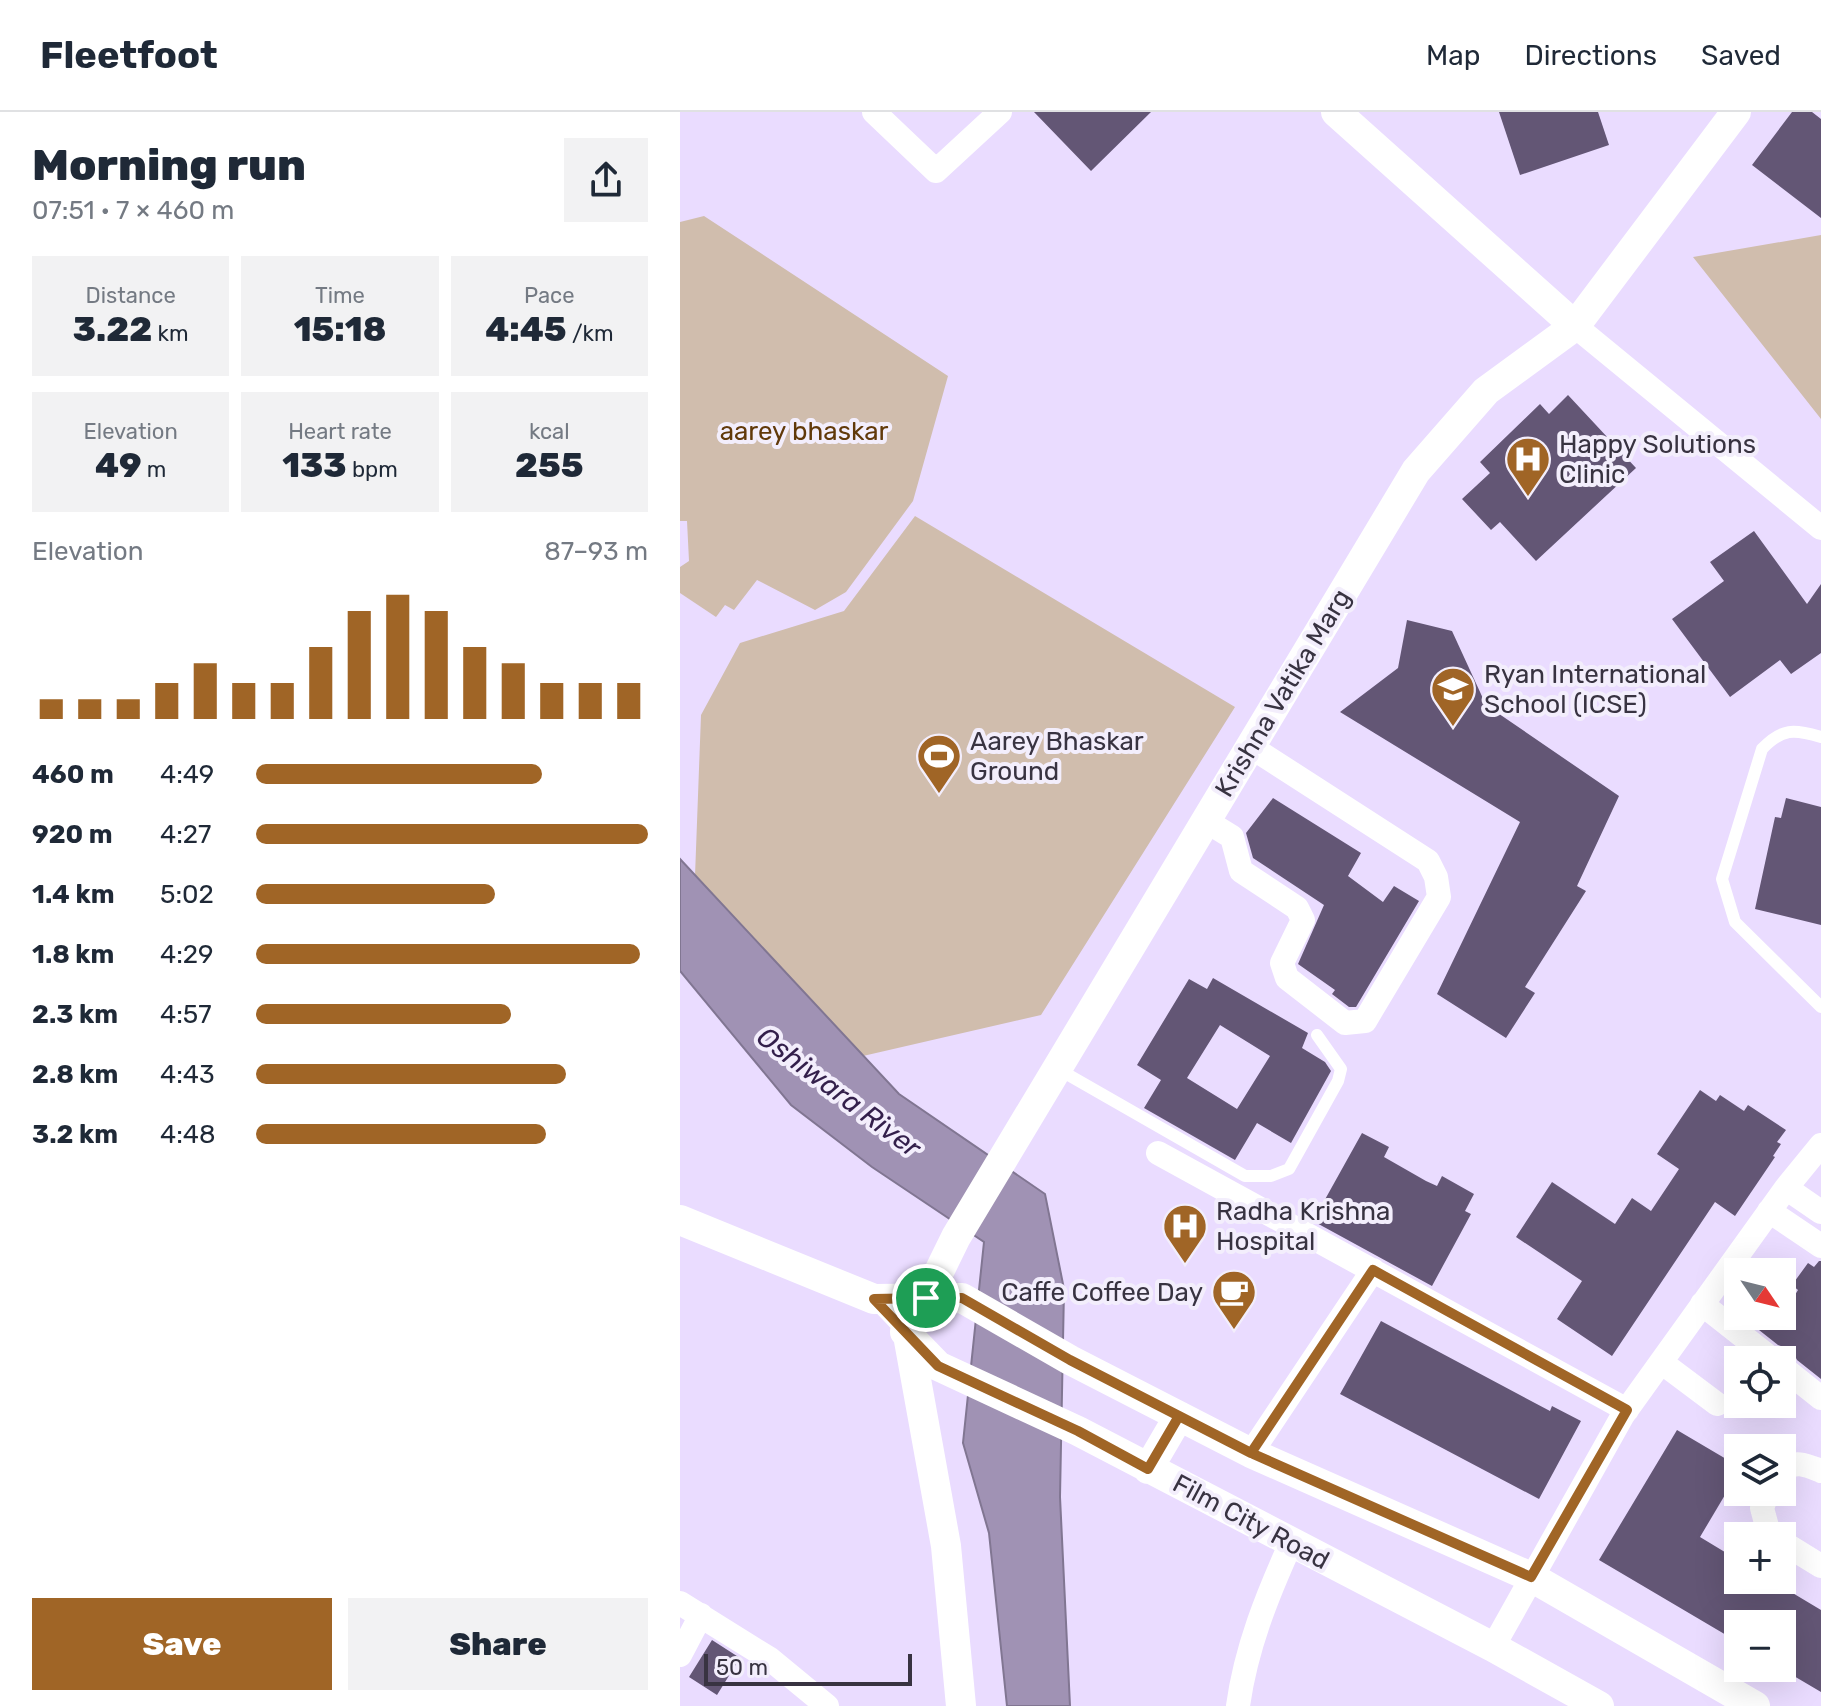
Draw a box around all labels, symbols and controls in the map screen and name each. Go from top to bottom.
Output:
text: Fleetfoot [40,32,218,78]
text: Map [1426,39,1480,72]
text: Directions [1524,39,1657,72]
text: Saved [1701,39,1781,72]
button: share [564,138,648,222]
text: Morning run [32,139,306,191]
text: 07:51 · 7 × 460 m [32,195,234,226]
text: Distance [86,282,176,309]
text: Time [315,282,365,309]
text: Pace [524,282,575,309]
text: 3.22 [73,309,152,350]
text: 15:18 [294,309,386,350]
text: 4:45 [485,309,567,350]
text: km [152,320,189,347]
text: /km [567,320,613,347]
park label: aarey bhaskar [720,416,888,447]
text: Elevation [84,418,178,445]
text: Heart rate [288,418,392,445]
text: kcal [529,418,570,445]
place label: Happy Solutions Clinic [1559,429,1756,490]
hospital icon: Happy Solutions Clinic [1504,435,1552,498]
text: 49 [95,445,141,486]
text: 133 [282,445,347,486]
text: 255 [515,445,584,486]
text: m [141,456,166,483]
text: bpm [347,456,398,483]
text: Elevation [32,536,143,567]
text: 87–93 m [544,536,648,567]
street label: Krishna Vatika Marg [1209,583,1357,803]
place label: Ryan International School (ICSE) [1484,659,1706,720]
school or university icon: Ryan International School (ICSE) [1429,665,1477,728]
place label: Aarey Bhaskar Ground [970,726,1144,787]
sports icon: Aarey Bhaskar Ground [915,732,963,795]
text: 460 m [32,759,114,790]
text: 4:49 [160,759,214,790]
text: 920 m [32,819,113,850]
text: 4:27 [160,819,211,850]
text: 1.4 km [32,879,114,910]
text: 5:02 [160,879,214,910]
text: 1.8 km [32,939,114,970]
text: 4:29 [160,939,213,970]
text: 2.3 km [32,999,118,1030]
text: 4:57 [160,999,212,1030]
water label: Oshiwara River [751,1020,928,1165]
text: 2.8 km [32,1059,118,1090]
text: 4:43 [160,1059,215,1090]
text: 3.2 km [32,1119,118,1150]
text: 4:48 [160,1119,215,1150]
place label: Radha Krishna Hospital [1216,1196,1390,1257]
hospital icon: Radha Krishna Hospital [1161,1202,1209,1265]
north arrow [1724,1258,1796,1330]
map controls [1724,1258,1796,1682]
pin [892,1264,960,1332]
cafe icon: Caffe Coffee Day [1210,1268,1258,1331]
icon: arrive [904,1276,948,1320]
place label: Caffe Coffee Day [1001,1277,1203,1308]
button: locate [1724,1346,1796,1418]
button: layers [1724,1434,1796,1506]
street label: Film City Road [1167,1468,1335,1576]
button: + [1724,1522,1796,1594]
button: Save [32,1598,332,1690]
button: Share [348,1598,648,1690]
button: − [1724,1610,1796,1682]
scale bar [704,1650,912,1686]
text: 50 m [716,1654,768,1681]

